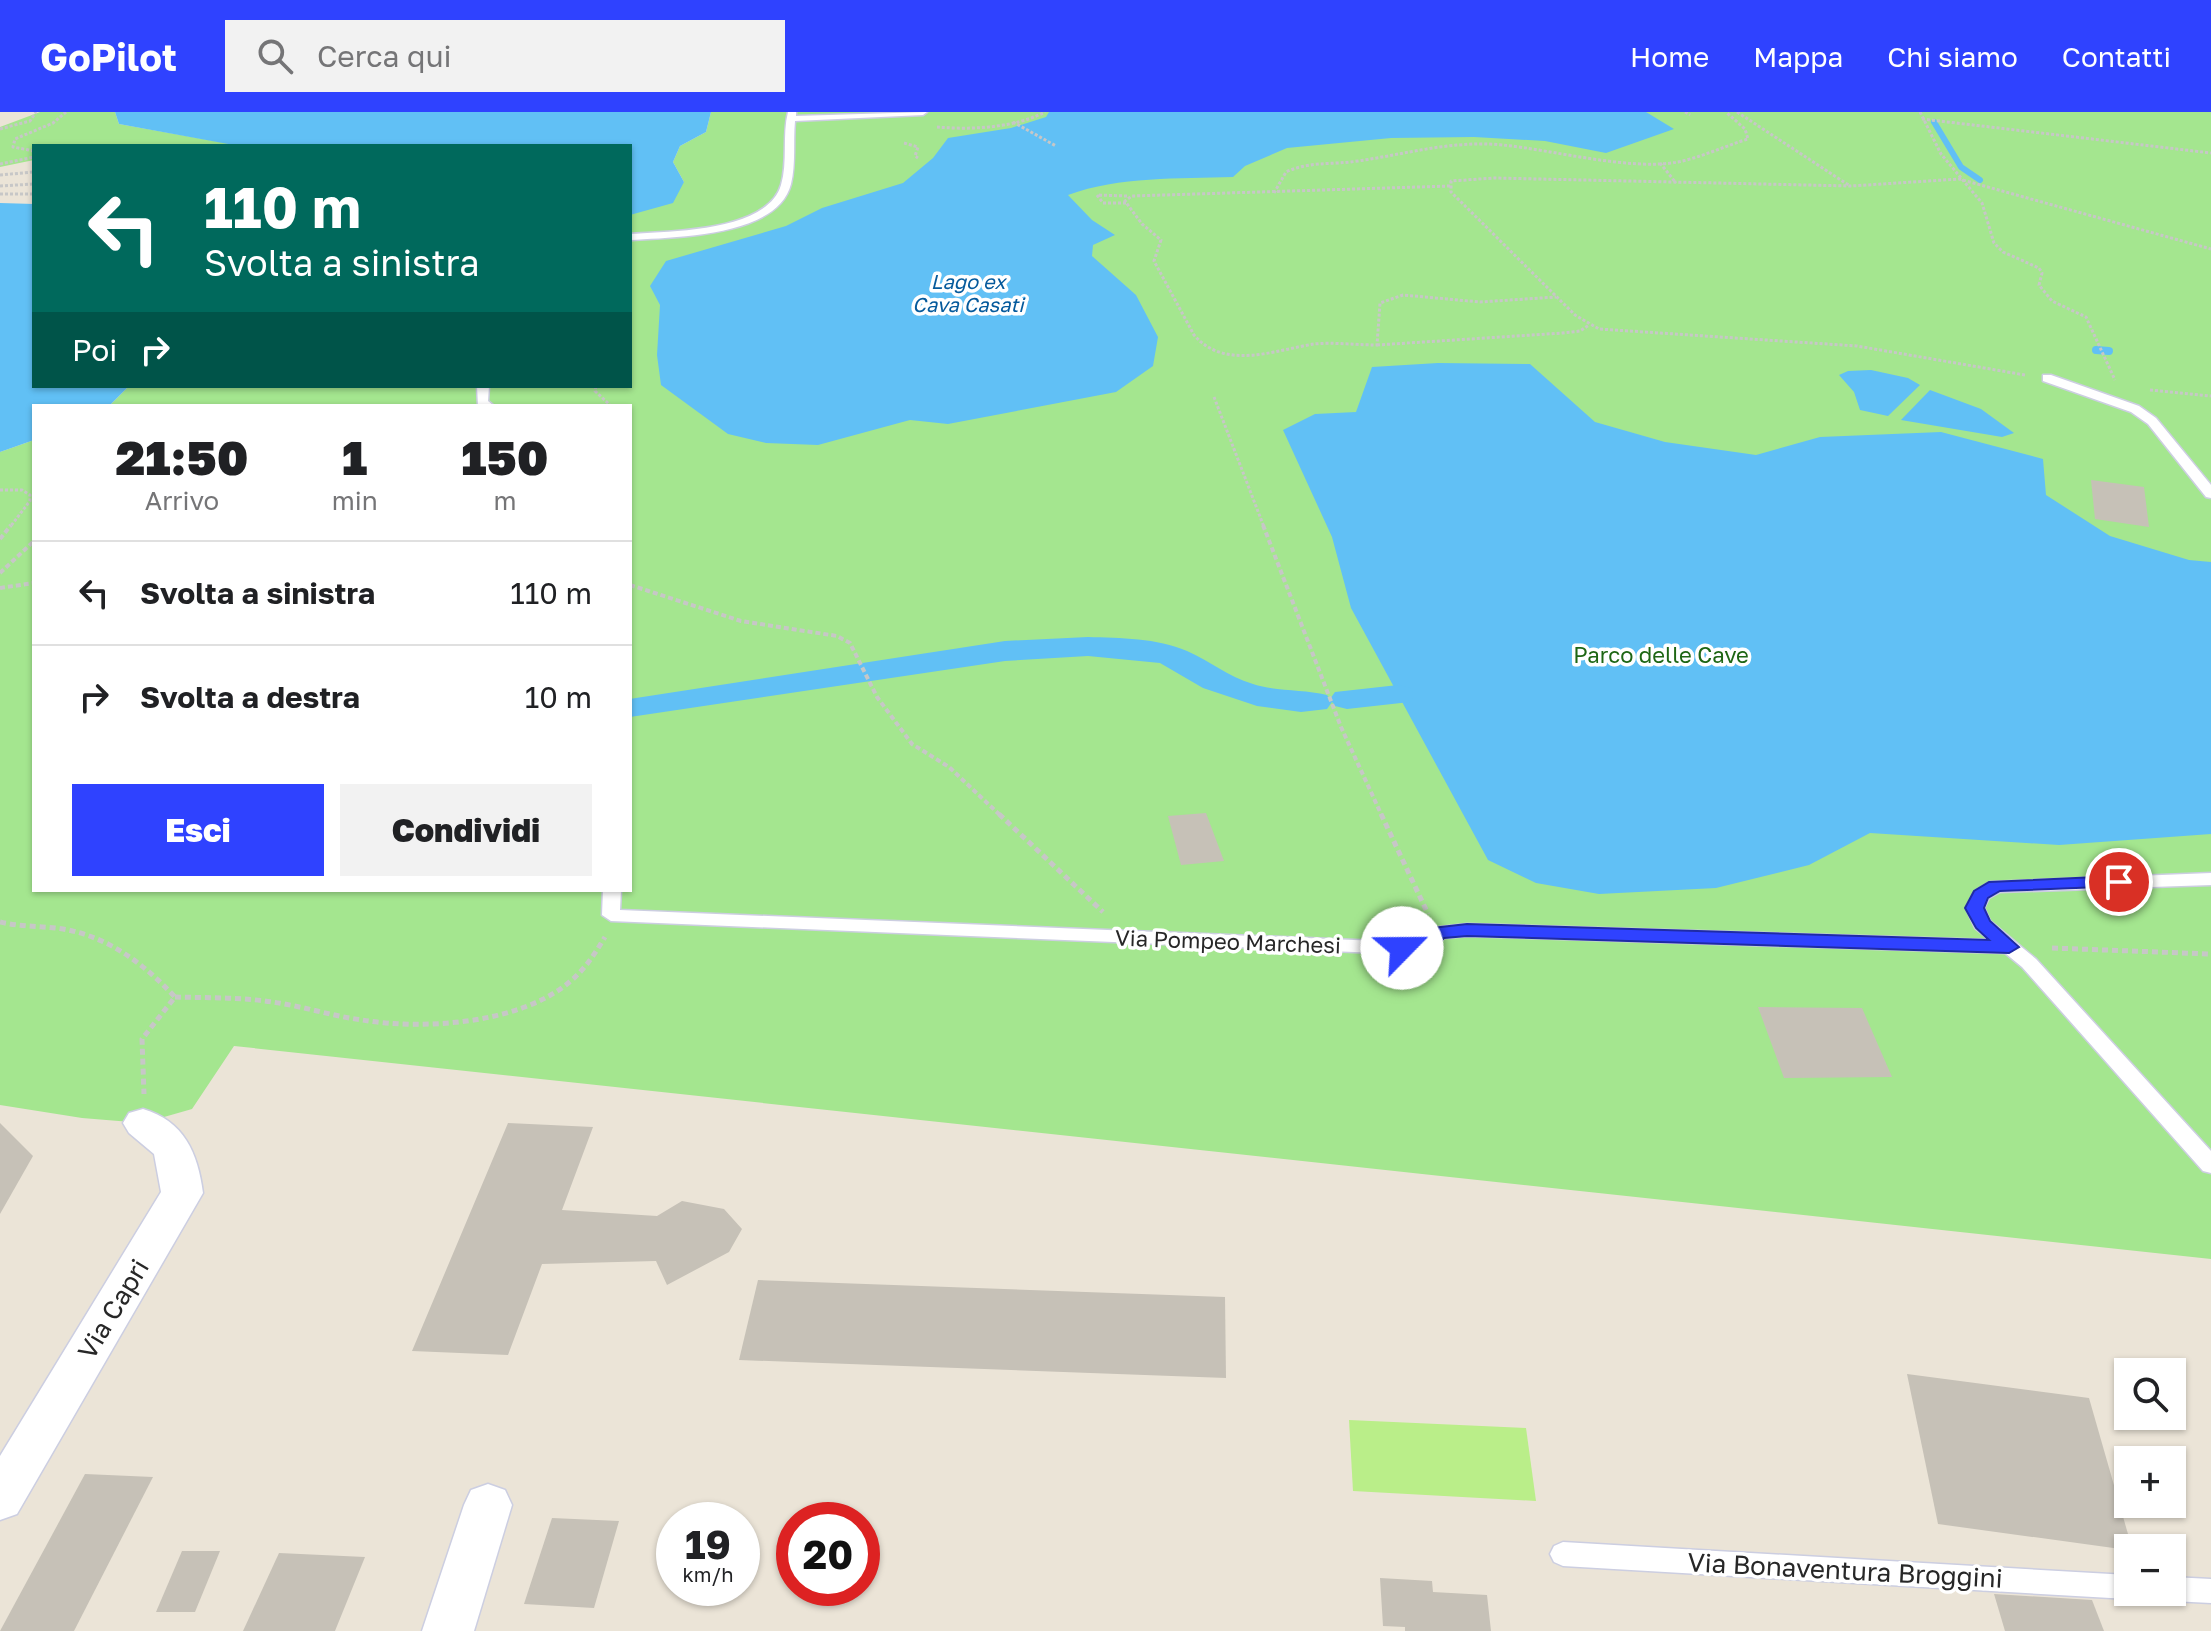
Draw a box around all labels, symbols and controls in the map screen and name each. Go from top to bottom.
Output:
search box [225,20,785,92]
text: GoPilot [40,34,177,79]
icon: search [253,34,297,78]
text: Cerca qui [317,38,452,74]
text: Home [1630,40,1709,73]
text: Mappa [1753,40,1843,73]
text: Chi siamo [1887,40,2018,73]
text: Contatti [2062,40,2171,73]
text: 110 m [204,173,361,240]
icon: left [72,176,176,280]
text: Svolta a sinistra [204,241,480,284]
water label: Lago ex Cava Casati [912,269,1026,316]
icon: right [133,328,177,372]
text: Poi [72,332,117,368]
text: 21:50 [115,428,248,486]
text: 1 [342,428,367,486]
text: 150 [461,428,549,486]
text: Arrivo [145,485,219,516]
text: min [332,485,378,516]
text: m [493,485,516,516]
icon: left [72,571,116,615]
text: Svolta a sinistra [140,575,375,611]
text: 110 m [510,575,592,611]
park label: Parco delle Cave [1573,641,1749,668]
icon: right [72,675,116,719]
text: Svolta a destra [140,679,360,715]
text: 10 m [525,679,592,715]
button: Esci [72,784,324,876]
button: Condividi [340,784,592,876]
pin [2085,848,2153,916]
icon: arrive [2097,860,2141,904]
position arrow [1360,906,1444,990]
street label: Via Pompeo Marchesi [1115,924,1341,958]
street label: Via Capri [71,1253,155,1365]
map controls [2114,1358,2186,1606]
button: search [2114,1358,2186,1430]
button: + [2114,1446,2186,1518]
speed limit sign: 20 [776,1502,880,1606]
text: 19 [685,1520,731,1568]
button: − [2114,1534,2186,1606]
street label: Via Bonaventura Broggini [1687,1546,2003,1594]
text: km/h [683,1562,733,1586]

